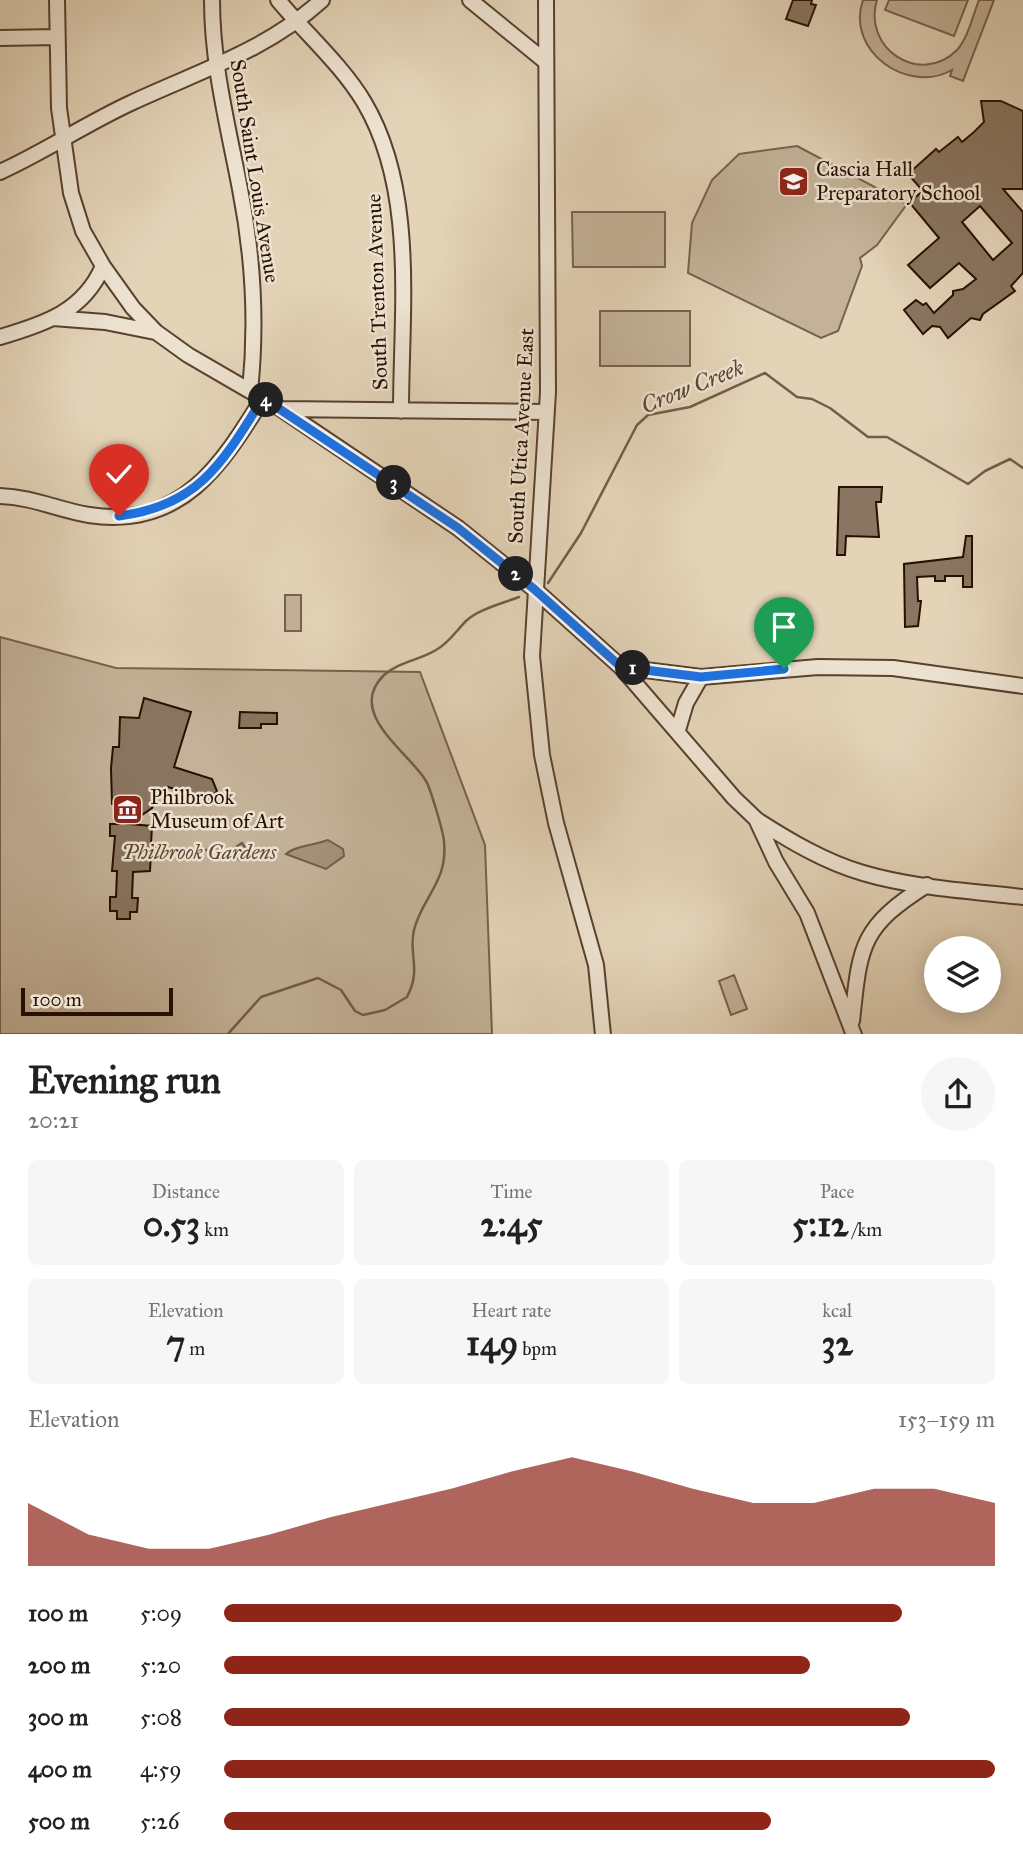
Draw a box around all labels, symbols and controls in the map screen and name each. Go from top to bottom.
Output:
street label: South Saint Louis Avenue [224,57,286,285]
place label: Cascia Hall Preparatory School [816,156,981,206]
school or university icon: Cascia Hall Preparatory School [776,164,810,198]
street label: South Trenton Avenue [361,193,393,391]
street label: South Utica Avenue East [502,327,540,544]
water label: Crow Creek [637,353,747,419]
pin: 4 [248,382,284,418]
text: 4 [260,388,271,411]
pin [89,444,149,516]
icon: check [100,455,138,493]
pin: 3 [376,466,412,500]
text: 3 [390,471,397,494]
pin: 2 [498,556,534,592]
text: 2 [511,562,520,585]
pin [754,597,814,669]
icon: arrive [765,608,803,646]
pin: 1 [616,650,650,686]
text: 1 [629,656,636,679]
place label: Philbrook Museum of Art [150,784,285,834]
museum icon: Philbrook Museum of Art [110,792,144,826]
park label: Philbrook Gardens [122,839,277,865]
map controls [924,936,1001,1013]
button: layers [924,936,1001,1013]
scale bar [21,986,173,1017]
text: 100 m [32,988,82,1011]
text: Evening run [28,1057,221,1103]
button: share [921,1057,995,1131]
text: 20:21 [28,1106,79,1134]
text: Distance [152,1180,220,1203]
text: Time [490,1180,533,1203]
text: Pace [820,1180,854,1203]
text: 0.53 [143,1203,200,1246]
text: 2:45 [481,1203,542,1246]
text: 5:12 [792,1203,848,1246]
text: km [200,1218,229,1241]
text: /km [848,1218,882,1241]
text: Elevation [148,1299,224,1322]
text: Heart rate [472,1299,551,1322]
text: kcal [822,1299,852,1322]
text: 7 [166,1322,185,1365]
text: 149 [466,1322,518,1365]
text: 32 [822,1322,853,1365]
text: m [185,1337,205,1360]
text: bpm [518,1337,557,1360]
text: Elevation [28,1405,119,1433]
text: 153–159 m [898,1405,995,1433]
text: 100 m [28,1599,88,1627]
text: 5:09 [140,1599,182,1627]
text: 200 m [28,1651,90,1679]
text: 5:20 [140,1651,181,1679]
text: 300 m [28,1703,88,1731]
text: 5:08 [140,1703,182,1731]
text: 400 m [28,1755,92,1783]
text: 4:59 [140,1755,182,1783]
text: 500 m [28,1807,90,1835]
text: 5:26 [140,1807,180,1835]

